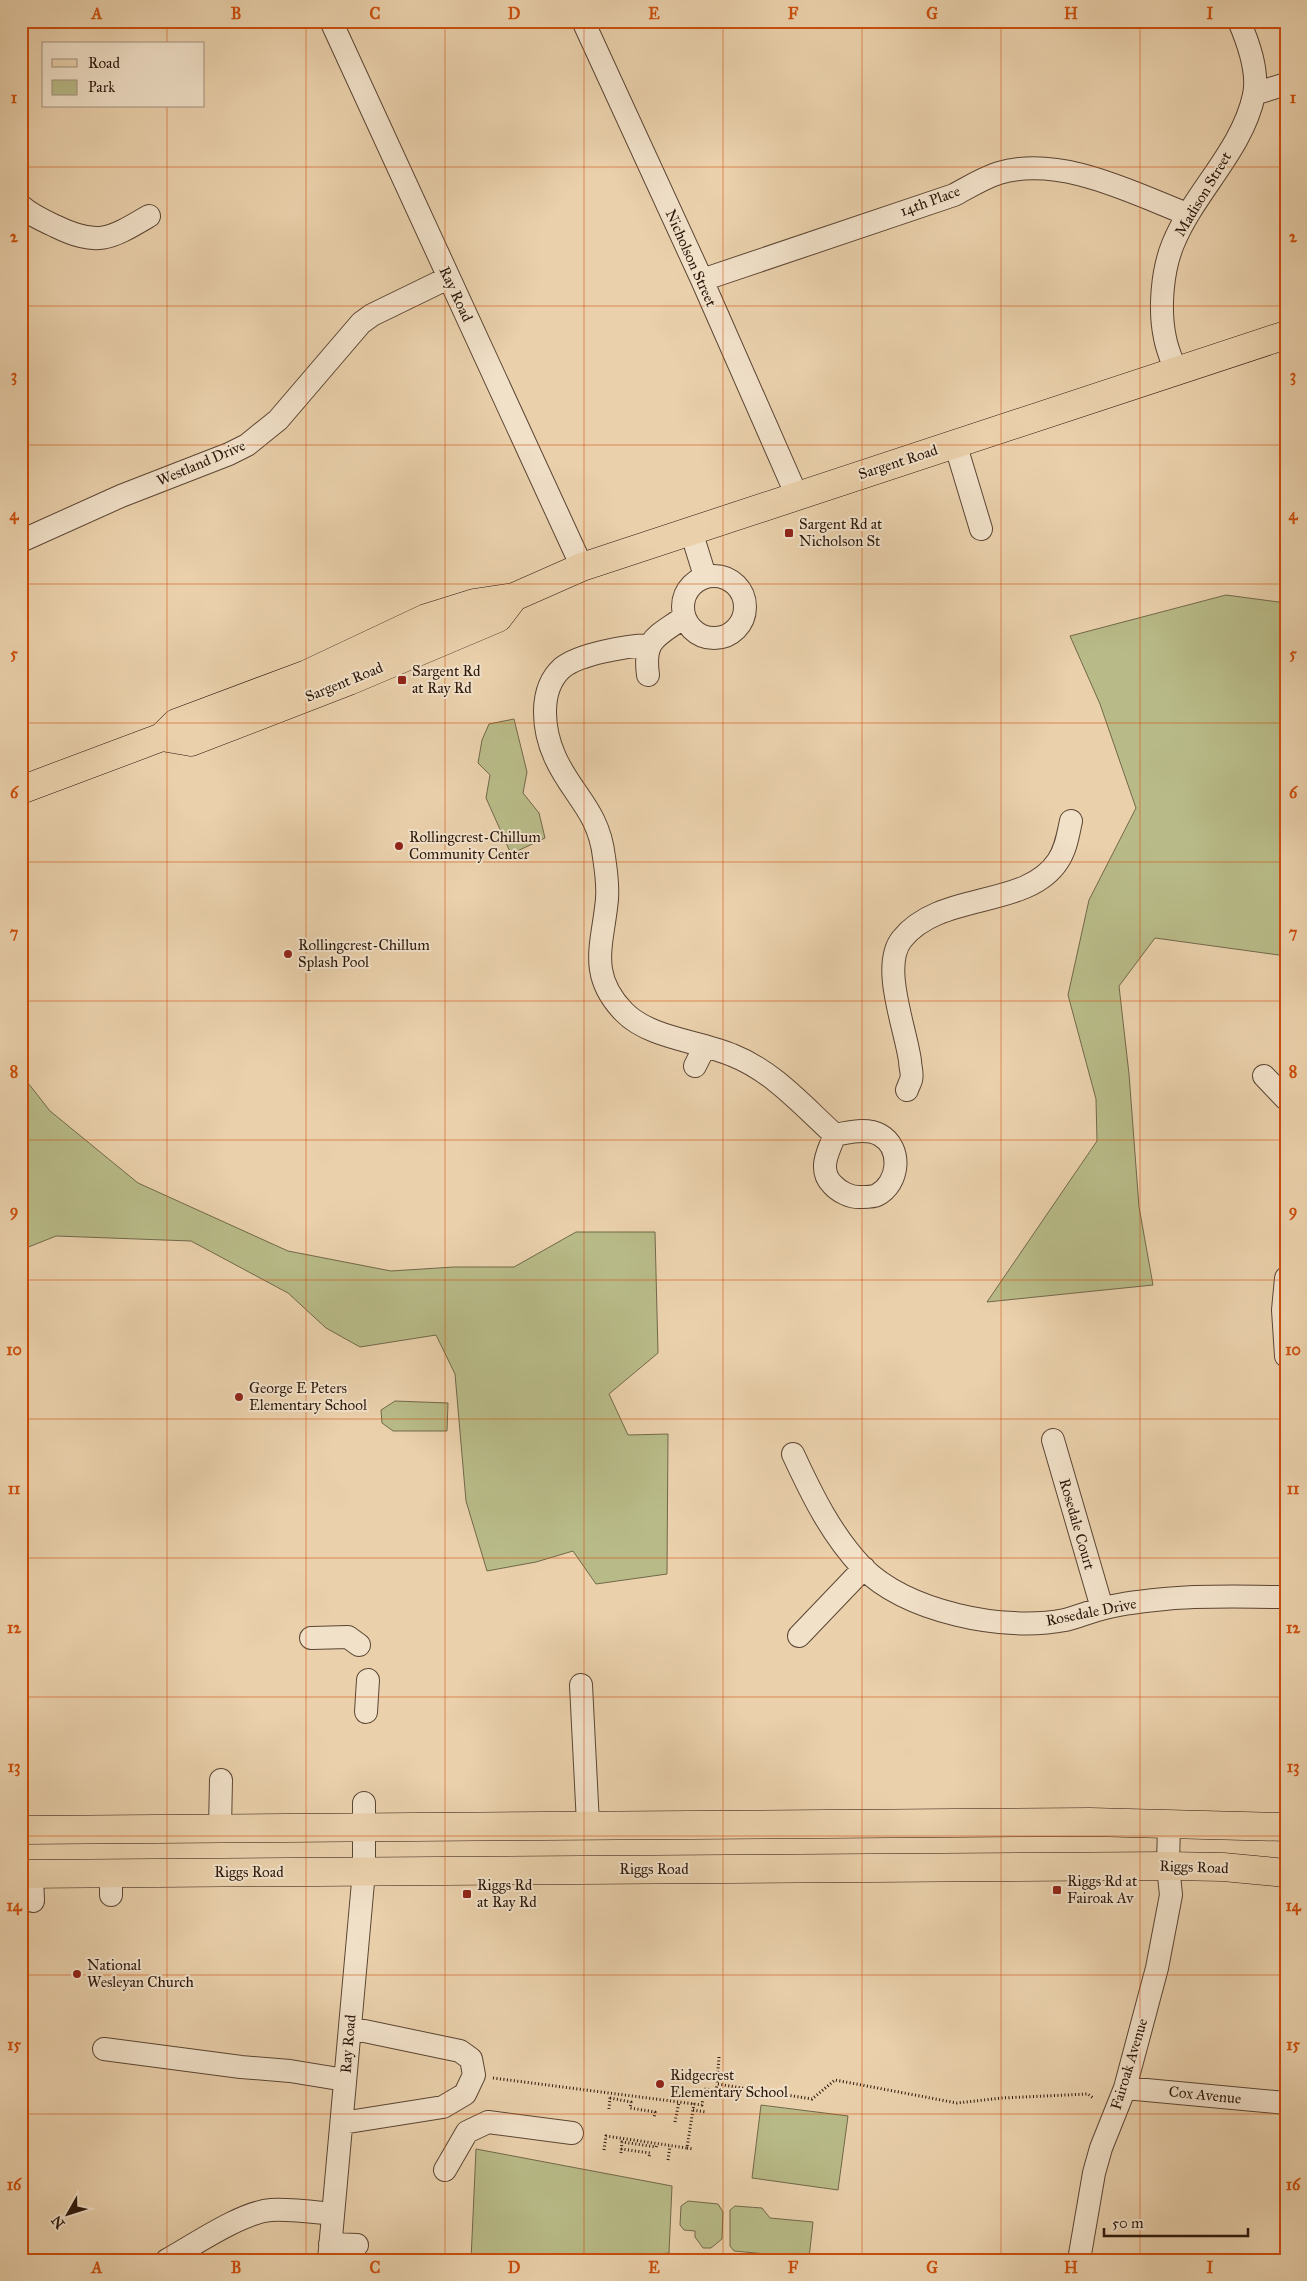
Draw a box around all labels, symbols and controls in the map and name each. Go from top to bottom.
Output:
text: A [91,4,103,23]
text: B [231,4,241,23]
text: C [370,4,381,23]
text: D [508,4,521,23]
text: E [648,4,660,23]
text: F [788,4,799,23]
text: G [926,4,938,23]
text: H [1064,4,1078,23]
text: I [1207,4,1214,23]
legend [42,42,205,108]
text: Road [88,54,120,72]
text: Park [88,78,115,96]
text: 1 [11,88,18,107]
text: 1 [1290,88,1297,107]
street label: Madison Street [1171,148,1236,239]
street label: 14th Place [897,182,963,220]
street label: Nicholson Street [661,206,721,310]
text: 2 [10,227,19,246]
text: 2 [1289,227,1298,246]
street label: Ray Road [435,263,477,325]
text: 3 [11,366,17,386]
text: 3 [1290,366,1296,386]
street label: Westland Drive [154,436,248,490]
street label: Sargent Road [856,441,940,483]
text: 4 [10,505,20,525]
text: 4 [1289,505,1299,525]
place label: Sargent Rd at Nicholson St [799,515,883,550]
marker: Sargent Rd at Nicholson St [783,527,795,539]
text: 5 [10,644,18,663]
text: 5 [1289,644,1297,663]
street label: Sargent Road [302,658,386,706]
place label: Sargent Rd at Ray Rd [412,662,481,697]
marker: Sargent Rd at Ray Rd [396,674,408,686]
text: 6 [10,783,19,802]
text: 6 [1289,783,1298,802]
place label: Rollingcrest-Chillum Community Center [409,828,541,863]
marker: Rollingcrest-Chillum Community Center [393,840,405,852]
text: 7 [10,923,19,942]
text: 7 [1289,923,1298,942]
place label: Rollingcrest-Chillum Splash Pool [298,936,430,971]
marker: Rollingcrest-Chillum Splash Pool [282,948,294,960]
text: 8 [10,1062,18,1081]
text: 8 [1289,1062,1297,1081]
text: 9 [10,1201,18,1221]
text: 9 [1289,1201,1297,1221]
text: 10 [6,1340,22,1359]
text: 10 [1285,1340,1301,1359]
place label: George E Peters Elementary School [249,1379,368,1414]
marker: George E Peters Elementary School [233,1391,245,1403]
street label: Rosedale Court [1055,1476,1099,1572]
text: 11 [8,1479,21,1498]
text: 11 [1287,1479,1300,1498]
street label: Rosedale Drive [1044,1594,1138,1630]
text: 12 [7,1618,22,1637]
text: 12 [1286,1618,1301,1637]
text: 13 [8,1757,20,1777]
text: 13 [1287,1757,1299,1777]
street label: Riggs Road [1159,1857,1229,1877]
street label: Riggs Road [619,1860,689,1878]
street label: Riggs Road [214,1863,284,1881]
place label: Riggs Rd at Fairoak Av [1067,1872,1138,1907]
place label: Riggs Rd at Ray Rd [477,1876,537,1911]
marker: Riggs Rd at Fairoak Av [1051,1884,1063,1896]
marker: Riggs Rd at Ray Rd [461,1888,473,1900]
text: 14 [6,1896,23,1916]
text: 14 [1285,1896,1302,1916]
place label: National Wesleyan Church [87,1956,195,1991]
marker: National Wesleyan Church [71,1968,83,1980]
street label: Ray Road [336,2013,360,2074]
street label: Fairoak Avenue [1107,2016,1151,2112]
text: 15 [7,2035,21,2054]
text: 15 [1286,2035,1300,2054]
place label: Ridgecrest Elementary School [670,2066,789,2101]
marker: Ridgecrest Elementary School [654,2078,666,2090]
street label: Cox Avenue [1168,2082,1242,2108]
text: 16 [7,2175,22,2194]
text: 16 [1286,2175,1301,2194]
north arrow [42,2188,92,2238]
scale bar [1104,2206,1248,2238]
text: N [48,2212,69,2232]
text: 50 m [1112,2214,1144,2232]
text: A [91,2258,103,2277]
text: B [231,2258,241,2277]
text: C [370,2258,381,2277]
text: D [508,2258,521,2277]
text: E [648,2258,660,2277]
text: F [788,2258,799,2277]
text: G [926,2258,938,2277]
text: H [1064,2258,1078,2277]
text: I [1207,2258,1214,2277]

